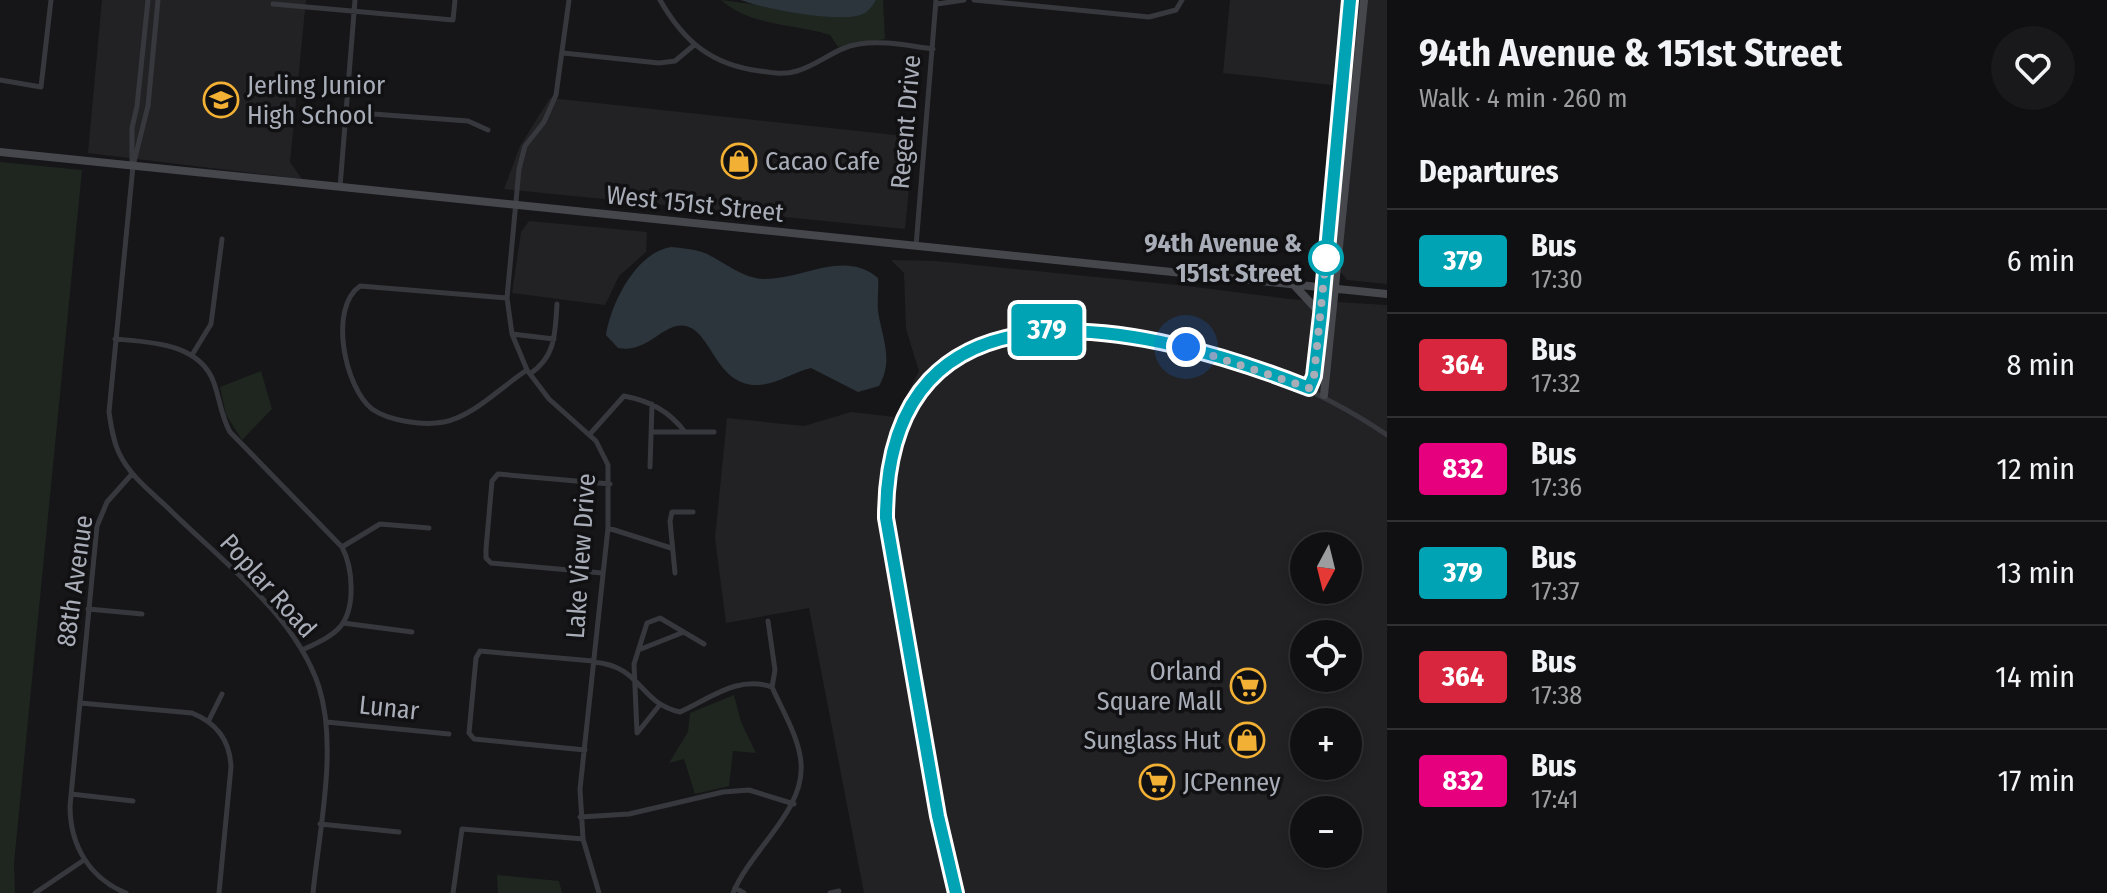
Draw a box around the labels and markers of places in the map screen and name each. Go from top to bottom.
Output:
place label: Jerling Junior High School [247,70,385,131]
school or university icon: Jerling Junior High School [202,81,240,119]
shop icon: Cacao Cafe [720,142,758,180]
place label: Cacao Cafe [765,146,880,177]
place label: 94th Avenue & 151st Street [1144,228,1303,289]
marker: 94th Avenue & 151st Street [1309,241,1343,275]
place label: Orland Square Mall [1097,656,1222,717]
supermarket icon: Orland Square Mall [1229,667,1267,705]
shop icon: Sunglass Hut [1228,721,1266,759]
place label: Sunglass Hut [1083,725,1221,756]
supermarket icon: JCPenney [1138,763,1176,801]
place label: JCPenney [1183,767,1281,798]

